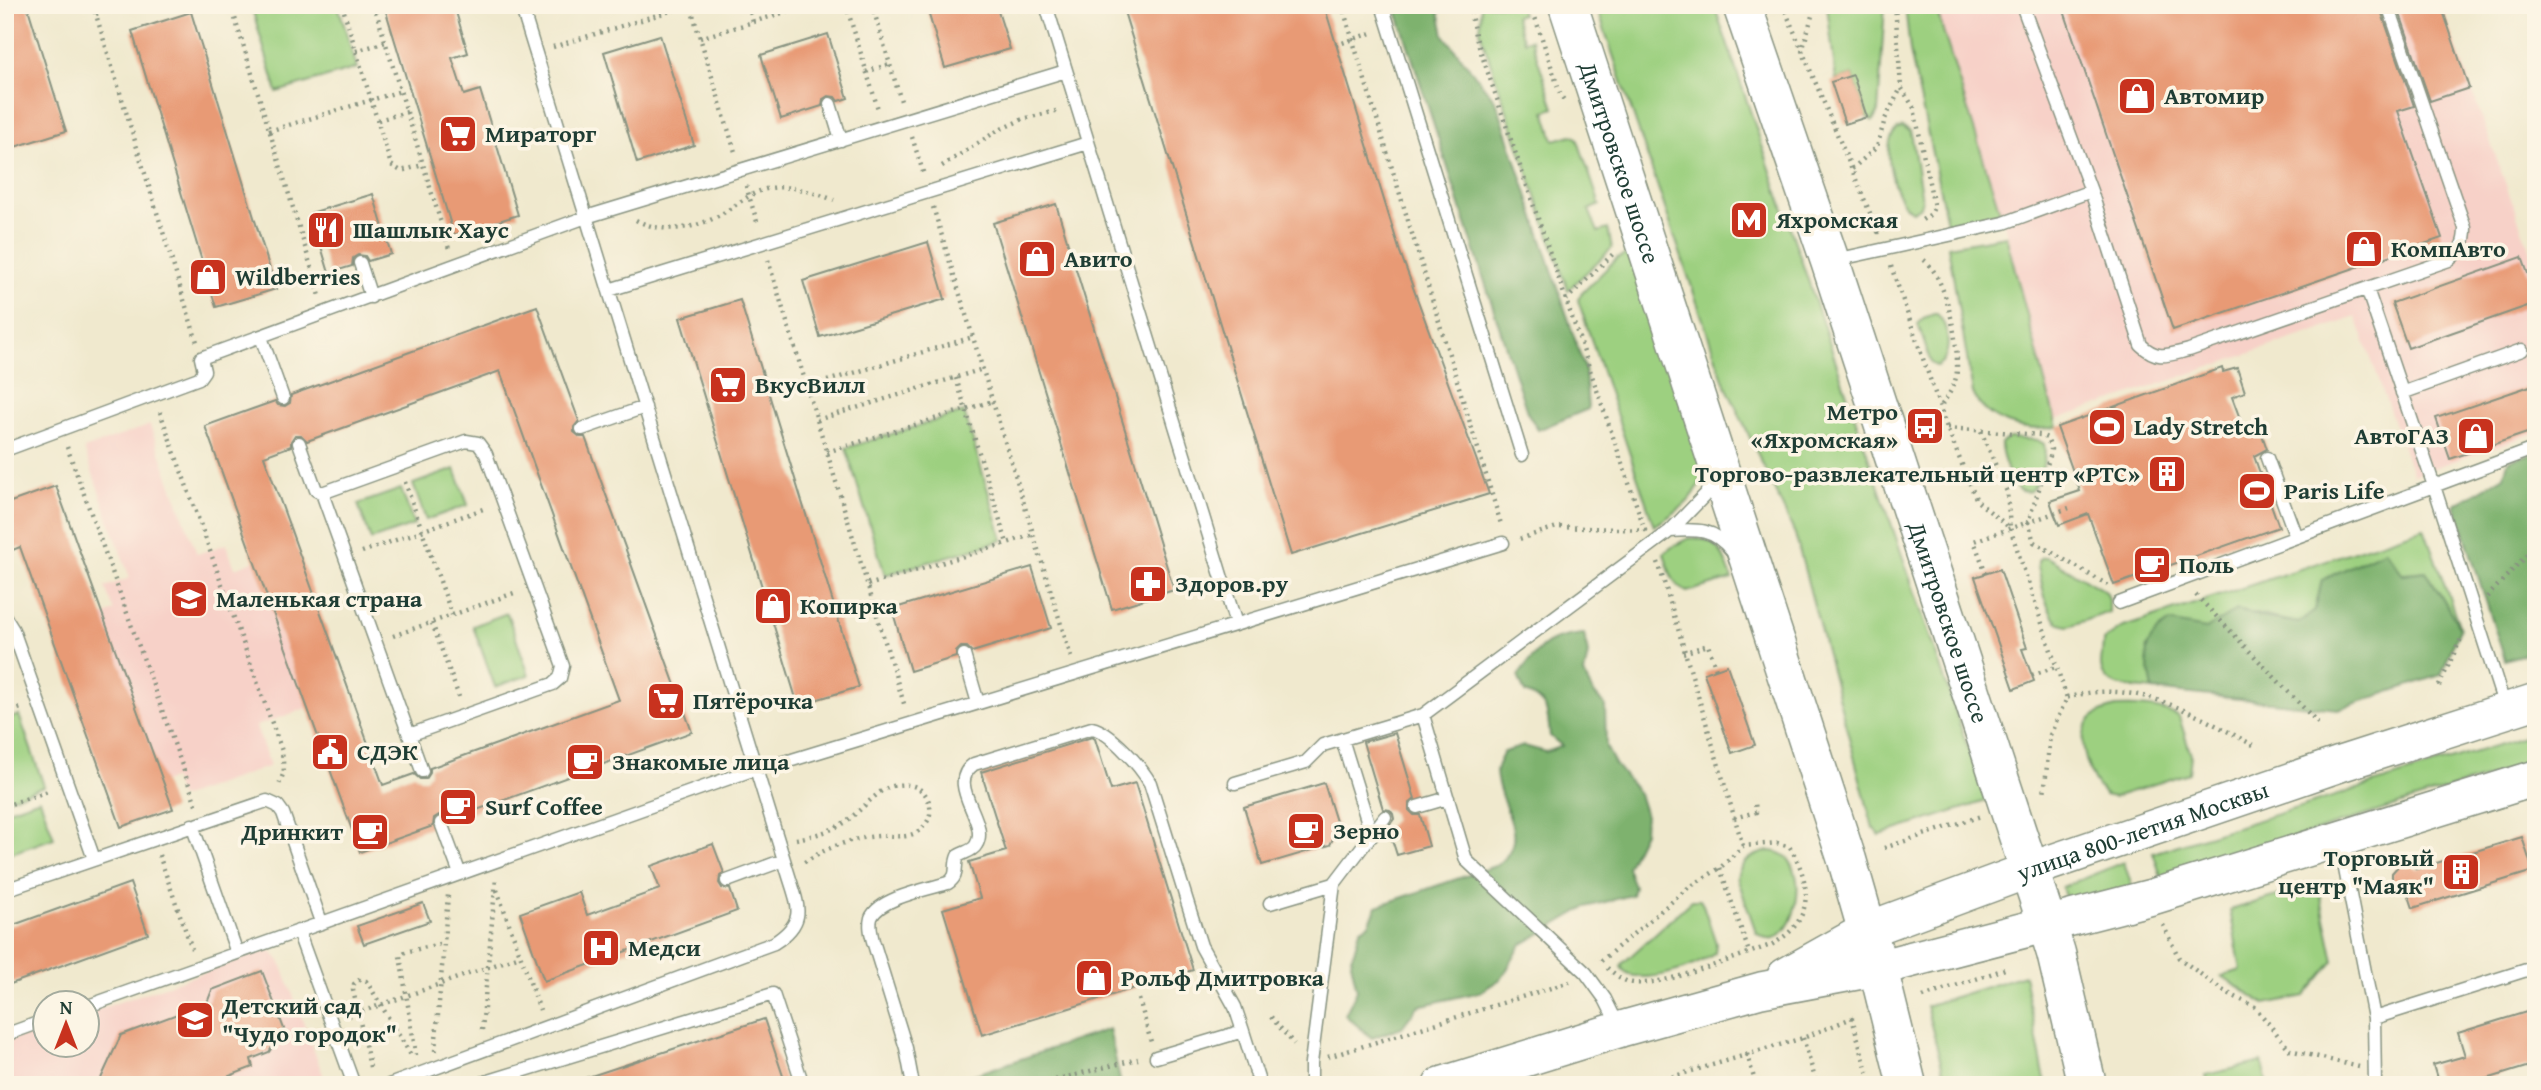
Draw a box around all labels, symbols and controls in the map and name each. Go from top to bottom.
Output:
street label: Дмитровское шоссе [1570,56,1669,268]
shop icon: Автомир [2116,75,2158,117]
place label: Автомир [2164,78,2264,113]
supermarket icon: Мираторг [437,113,479,155]
place label: Мираторг [485,116,596,151]
metro station icon: Яхромская [1728,199,1770,241]
place label: Яхромская [1775,202,1898,237]
restaurant icon: Шашлык Хаус [305,209,347,251]
place label: Шашлык Хаус [353,212,509,247]
shop icon: КомпАвто [2343,228,2385,270]
place label: КомпАвто [2391,231,2506,266]
shop icon: Авито [1016,238,1058,280]
place label: Авито [1064,241,1133,276]
shop icon: Wildberries [187,256,229,298]
place label: Wildberries [235,259,361,294]
supermarket icon: ВкусВилл [707,364,749,406]
place label: ВкусВилл [755,367,865,402]
place label: Метро «Яхромская» [1751,394,1898,457]
bus stop icon: Метро «Яхромская» [1904,405,1946,447]
sports icon: Lady Stretch [2086,406,2128,448]
place label: Lady Stretch [2134,409,2268,444]
shop icon: АвтоГАЗ [2455,415,2497,457]
place label: АвтоГАЗ [2354,418,2449,453]
building icon: Торгово-развлекательный центр «РТС» [2146,453,2188,495]
place label: Торгово-развлекательный центр «РТС» [1695,456,2140,491]
sports icon: Paris Life [2236,470,2278,512]
place label: Paris Life [2284,473,2385,508]
street label: Дмитровское шоссе [1899,516,1998,728]
cafe icon: Поль [2131,544,2173,586]
place label: Поль [2179,547,2234,582]
pharmacy icon: Здоров.ру [1127,563,1169,605]
place label: Здоров.ру [1175,566,1288,601]
school or university icon: Маленькая страна [168,578,210,620]
place label: Маленькая страна [216,581,423,616]
shop icon: Копирка [752,585,794,627]
place label: Копирка [800,588,899,623]
supermarket icon: Пятёрочка [645,680,687,722]
place label: Пятёрочка [693,683,814,718]
public building icon: СДЭК [309,731,351,773]
place label: СДЭК [357,734,418,769]
cafe icon: Знакомые лица [564,741,606,783]
place label: Знакомые лица [612,744,790,779]
street label: улица 800-летия Москвы [2011,772,2273,890]
cafe icon: Surf Coffee [437,786,479,828]
place label: Surf Coffee [485,789,603,824]
cafe icon: Зерно [1285,810,1327,852]
cafe icon: Дринкит [349,811,391,853]
place label: Зерно [1333,813,1400,848]
place label: Дринкит [240,814,343,849]
place label: Торговый центр "Маяк" [2278,840,2434,903]
building icon: Торговый центр "Маяк" [2440,851,2482,893]
hospital icon: Медси [580,927,622,969]
place label: Медси [628,930,701,965]
shop icon: Рольф Дмитровка [1073,957,1115,999]
place label: Рольф Дмитровка [1121,960,1325,995]
north arrow [32,988,102,1058]
place label: Детский сад "Чудо городок" [221,988,397,1051]
text: N [60,993,73,1021]
school or university icon: Детский сад "Чудо городок" [174,999,216,1041]

